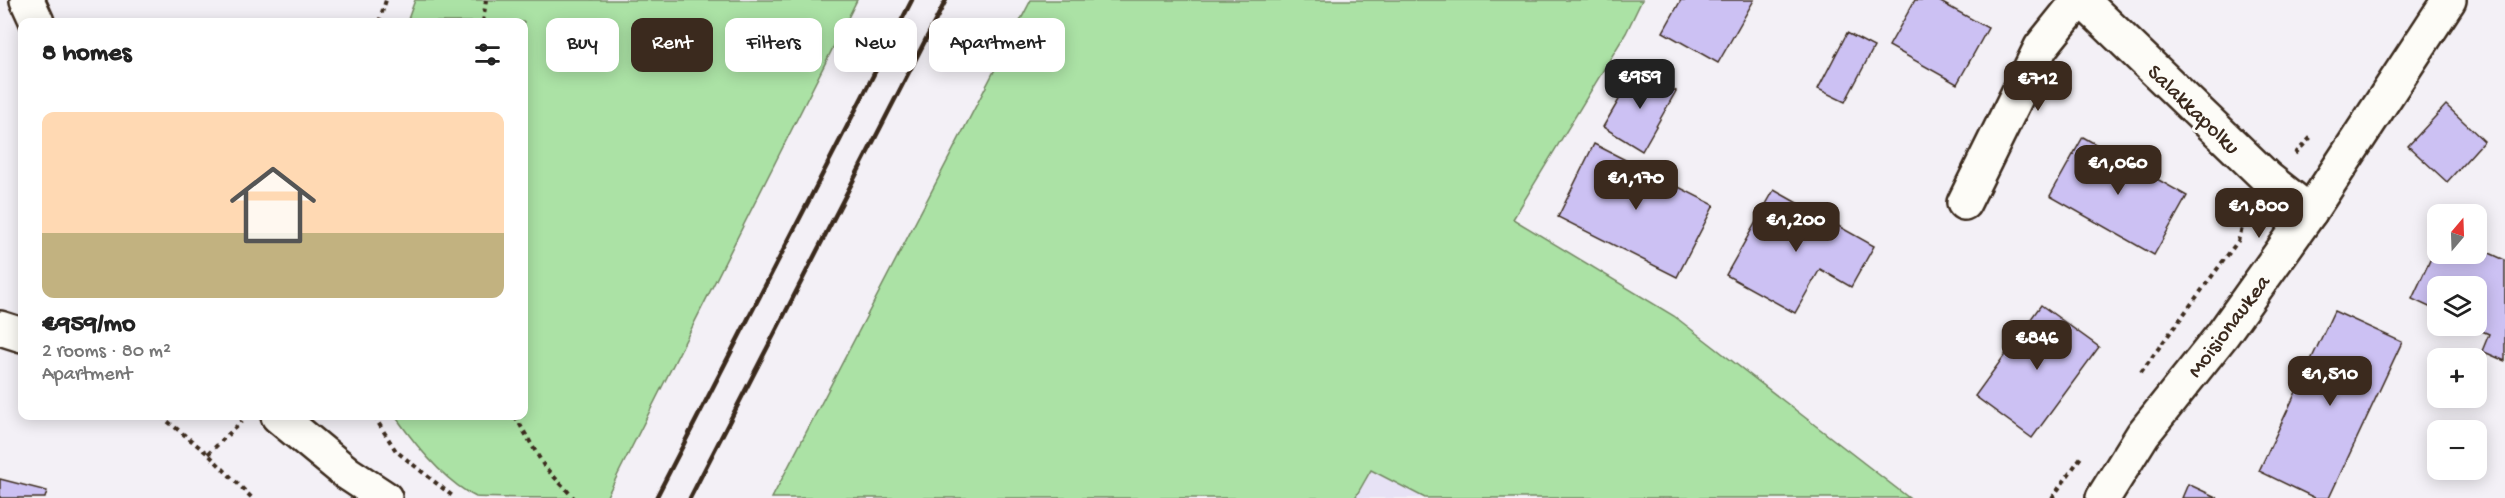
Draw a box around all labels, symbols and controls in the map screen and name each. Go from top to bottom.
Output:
chip: Buy [546,18,619,72]
chip: Rent [631,18,713,72]
chip: Filters [725,18,822,72]
chip: New [834,18,917,72]
chip: Apartment [929,18,1065,72]
icon: filters [471,38,504,71]
text: 8 homes [42,39,131,70]
pin: €959 [1604,59,1676,110]
street label: Salakkapolku [2141,60,2244,161]
pin: €712 [2002,61,2074,112]
text: €959 [1619,67,1661,90]
text: €712 [2018,69,2058,92]
pin: €1,060 [2069,145,2167,196]
icon: home [219,151,327,259]
text: €1,060 [2088,153,2148,176]
pin: €1,170 [1587,160,1685,211]
text: €1,170 [1608,168,1664,191]
pin: €1,800 [2210,188,2308,239]
text: €1,800 [2229,196,2289,219]
pin: €1,200 [1747,202,1845,253]
north arrow [2427,204,2487,264]
map controls [2427,204,2487,480]
text: €1,200 [1767,210,1825,233]
street label: Moisionaukea [2183,270,2278,384]
button: layers [2427,276,2487,336]
text: €959/mo [42,310,135,341]
pin: €846 [2001,320,2073,371]
text: €846 [2016,328,2058,351]
text: 2 rooms · 80 m² [42,341,171,364]
button: + [2427,348,2487,408]
pin: €1,510 [2281,356,2379,407]
text: Apartment [42,364,132,387]
text: €1,510 [2302,364,2358,387]
button: − [2427,420,2487,480]

